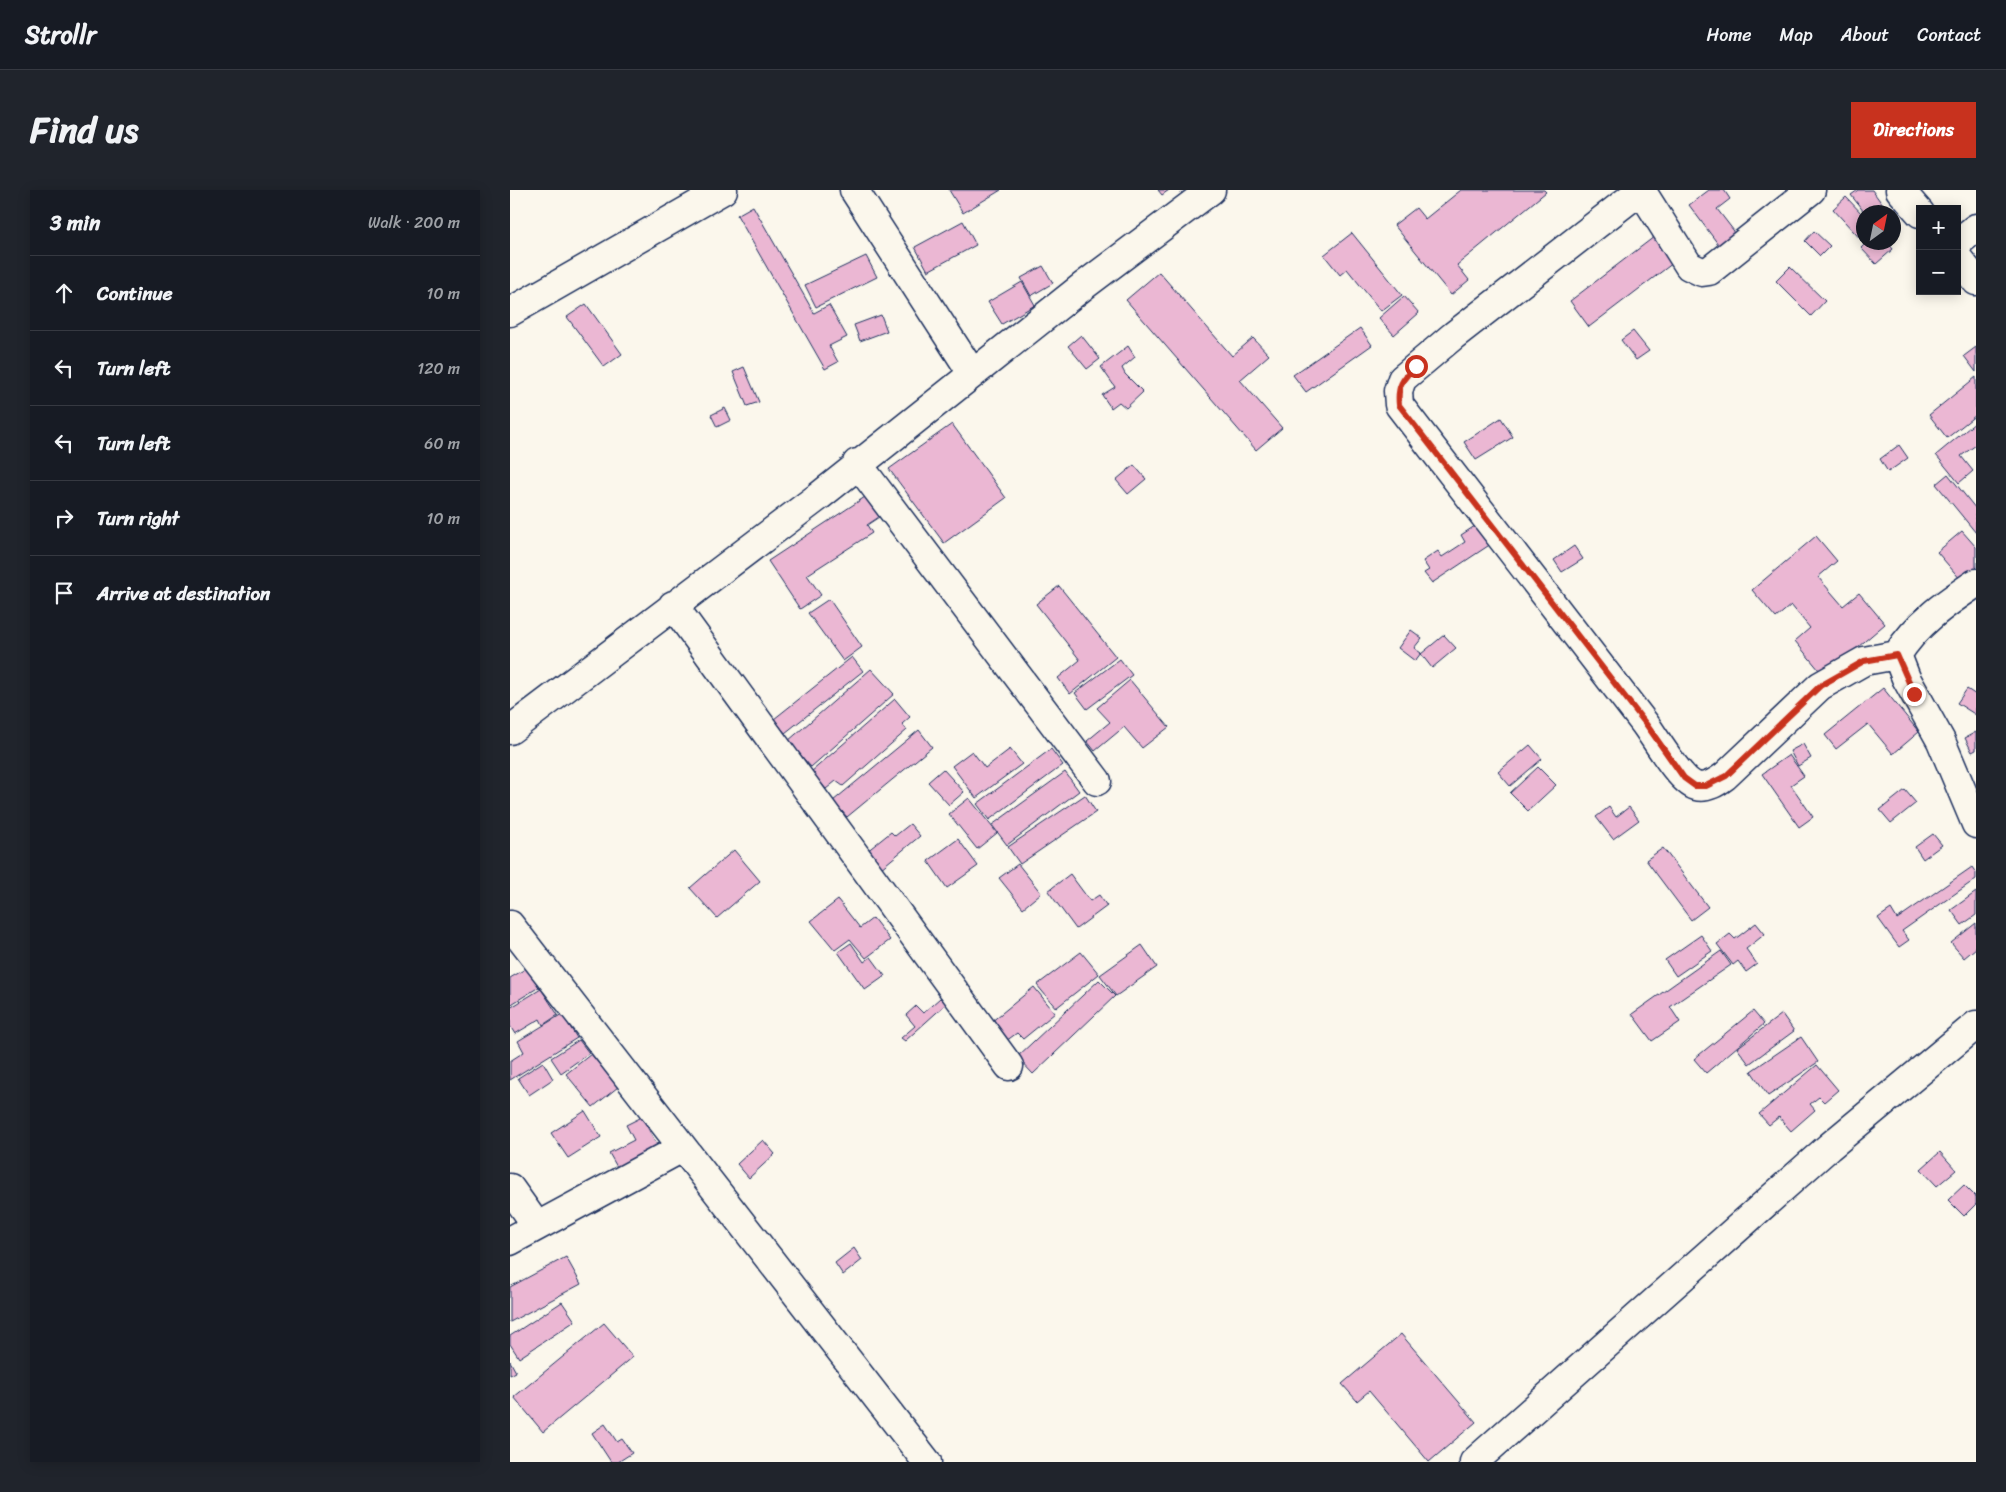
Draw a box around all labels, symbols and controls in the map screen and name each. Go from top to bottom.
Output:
text: Strollr [25,14,96,56]
text: Home [1707,19,1752,51]
text: Map [1780,19,1813,51]
text: About [1841,19,1889,51]
text: Contact [1917,19,1981,51]
text: Find us [30,99,138,161]
button: Directions [1851,102,1976,158]
text: 3 min [50,204,100,242]
north arrow [1856,205,1901,250]
map controls [1916,205,1961,295]
button: + [1916,205,1961,250]
text: Walk · 200 m [368,208,460,237]
button: − [1916,250,1961,295]
text: Continue [97,277,173,310]
icon: ahead [50,279,78,307]
text: 10 m [427,279,460,308]
text: Turn left [97,352,170,385]
icon: left [50,354,78,382]
text: 120 m [417,354,460,383]
route start [1405,355,1428,378]
text: Turn left [97,427,170,460]
icon: left [50,429,78,457]
text: 60 m [424,429,460,458]
text: Turn right [97,502,179,535]
icon: right [50,504,78,532]
text: 10 m [427,504,460,533]
text: Arrive at destination [97,577,270,610]
icon: arrive [50,579,78,607]
route end [1903,683,1926,706]

